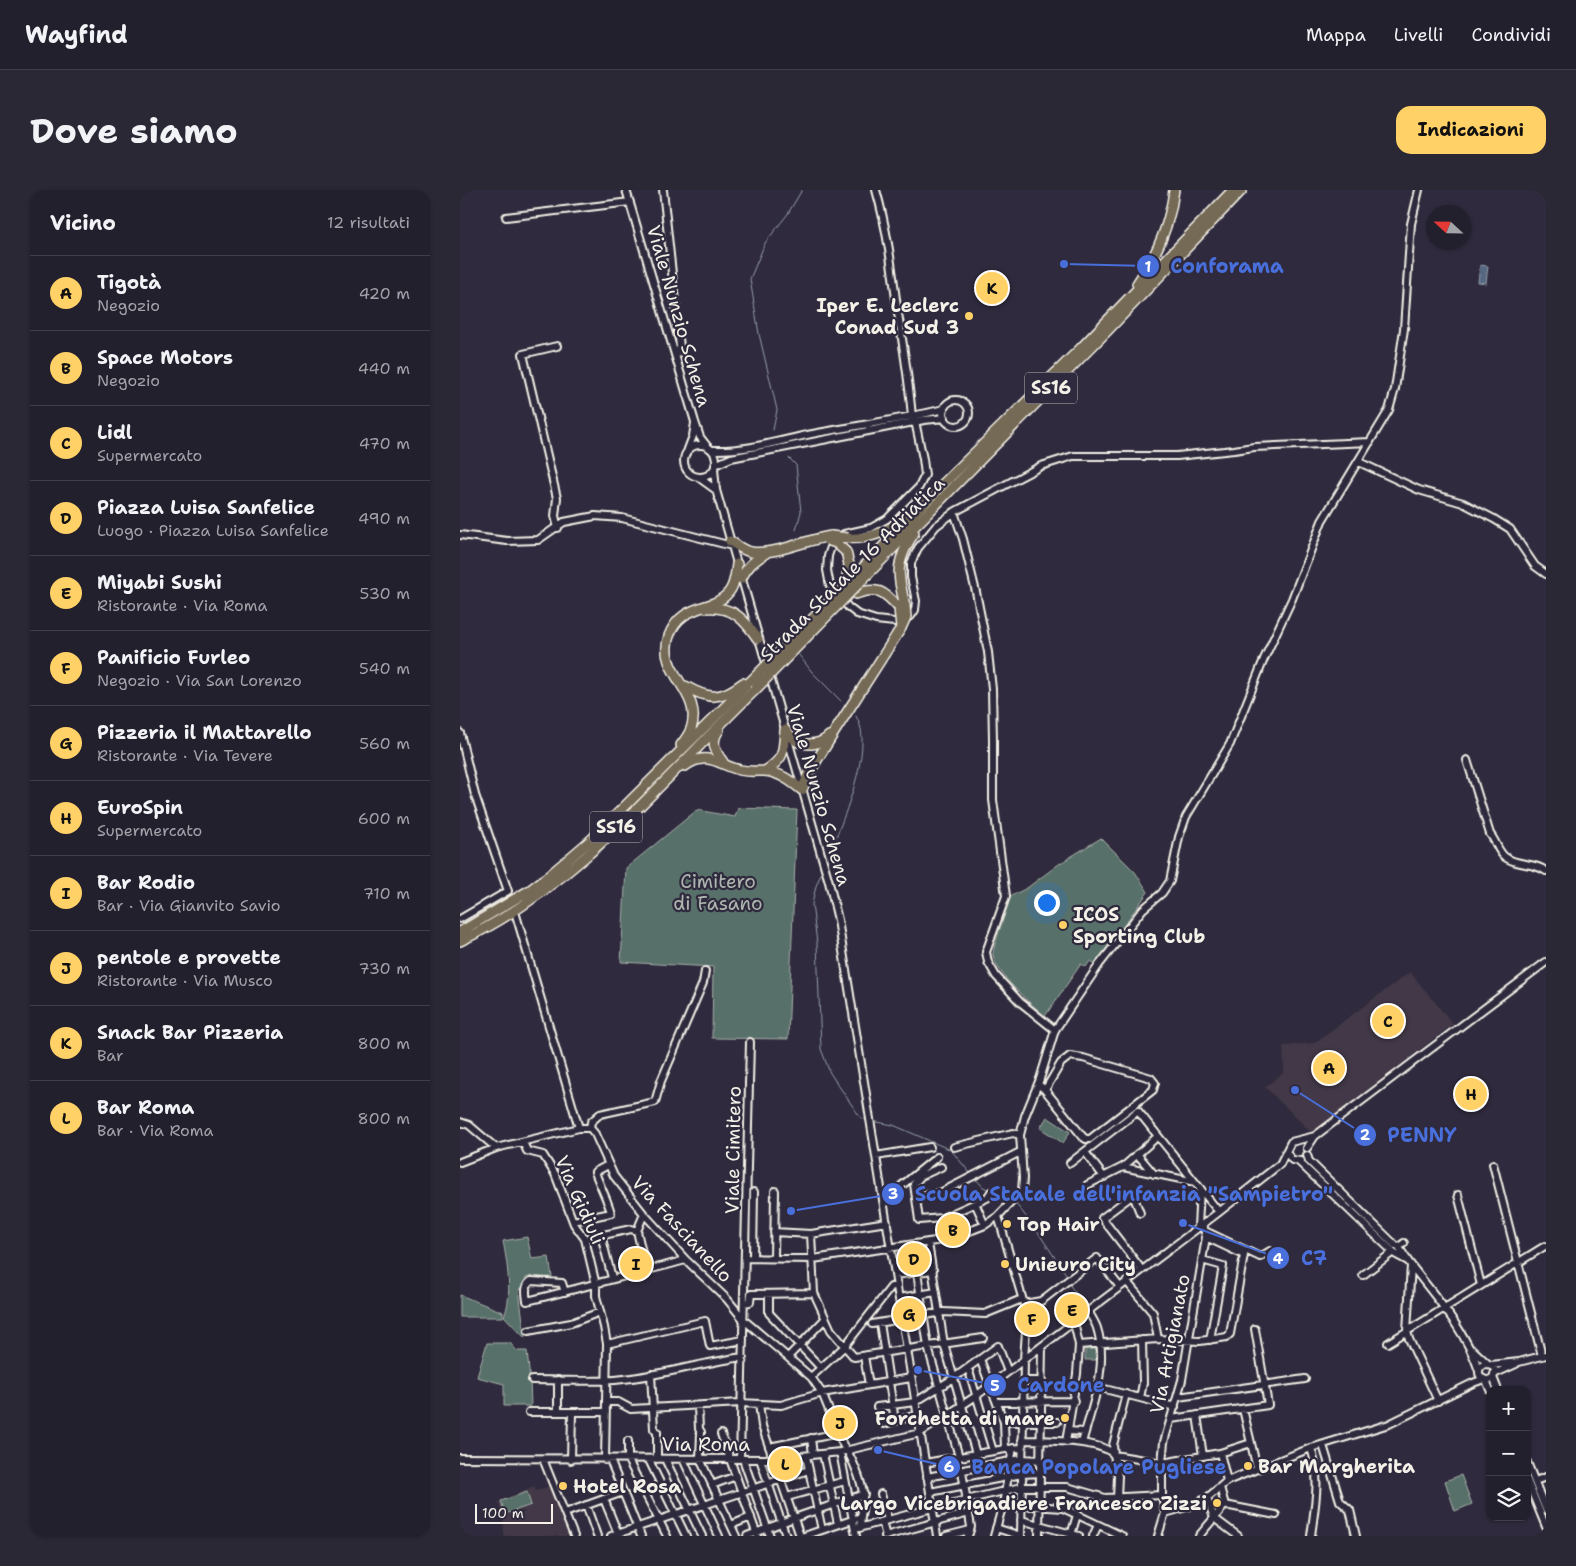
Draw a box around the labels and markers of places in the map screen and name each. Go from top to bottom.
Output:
callout: Conforama [1135,249,1294,284]
pin: K [976,269,1008,307]
place label: Iper E. Leclerc Conad Sud 3 [816,293,959,340]
marker: Iper E. Leclerc Conad Sud 3 [963,310,975,322]
place label: ICOS Sporting Club [1073,902,1205,949]
marker: ICOS Sporting Club [1057,919,1069,931]
pin: C [1372,1002,1404,1040]
pin: A [1313,1049,1345,1087]
pin: H [1455,1075,1487,1113]
callout: PENNY [1352,1117,1467,1152]
callout: Scuola Statale dell'infanzia "Sampietro" [880,1177,1344,1212]
pin: B [937,1211,969,1249]
place label: Top Hair [1017,1212,1100,1237]
marker: Top Hair [1001,1218,1013,1230]
pin: D [898,1240,930,1278]
callout: C7 [1266,1241,1337,1276]
pin: I [620,1245,652,1283]
place label: Unieuro City [1015,1252,1136,1277]
marker: Unieuro City [999,1258,1011,1270]
pin: E [1056,1291,1088,1329]
pin: G [893,1295,925,1333]
pin: F [1016,1300,1048,1338]
callout: Cardone [982,1368,1115,1403]
pin: J [824,1404,856,1442]
place label: Forchetta di mare [875,1406,1055,1431]
marker: Forchetta di mare [1059,1412,1071,1424]
pin: L [769,1445,801,1483]
callout: Banca Popolare Pugliese [937,1449,1237,1484]
place label: Bar Margherita [1258,1454,1415,1479]
marker: Bar Margherita [1242,1460,1254,1472]
place label: Hotel Rosa [573,1474,681,1499]
marker: Hotel Rosa [557,1480,569,1492]
place label: Largo Vicebrigadiere Francesco Zizzi [840,1491,1207,1516]
marker: Largo Vicebrigadiere Francesco Zizzi [1211,1497,1223,1509]

